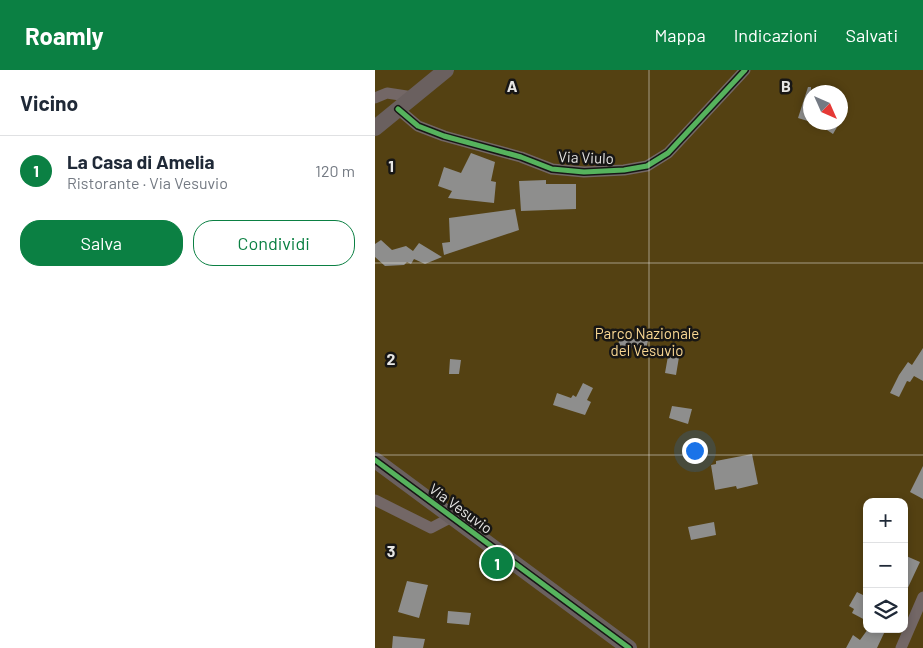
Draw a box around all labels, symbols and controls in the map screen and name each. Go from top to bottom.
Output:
text: Roamly [25,21,104,50]
text: Mappa [655,24,706,46]
text: Indicazioni [734,24,818,46]
text: Salvati [846,24,898,46]
text: A [507,76,518,95]
text: B [781,76,791,95]
north arrow [803,85,848,130]
text: Vicino [20,90,78,115]
street label: Via Viulo [558,147,614,167]
text: La Casa di Amelia [67,150,214,173]
text: 1 [388,156,394,175]
text: 1 [33,161,39,180]
text: 120 m [315,161,355,180]
text: Ristorante · Via Vesuvio [67,173,228,192]
button: Salva [20,220,183,266]
button: Condividi [193,220,355,266]
park label: Parco Nazionale del Vesuvio [595,324,699,359]
text: 2 [387,349,396,368]
your location [682,438,708,464]
street label: Via Vesuvio [426,479,496,537]
map controls [863,498,908,633]
button: + [863,498,908,543]
text: 3 [387,541,395,560]
button: − [863,543,908,588]
pin: 1 [481,544,513,582]
button: layers [863,588,908,633]

